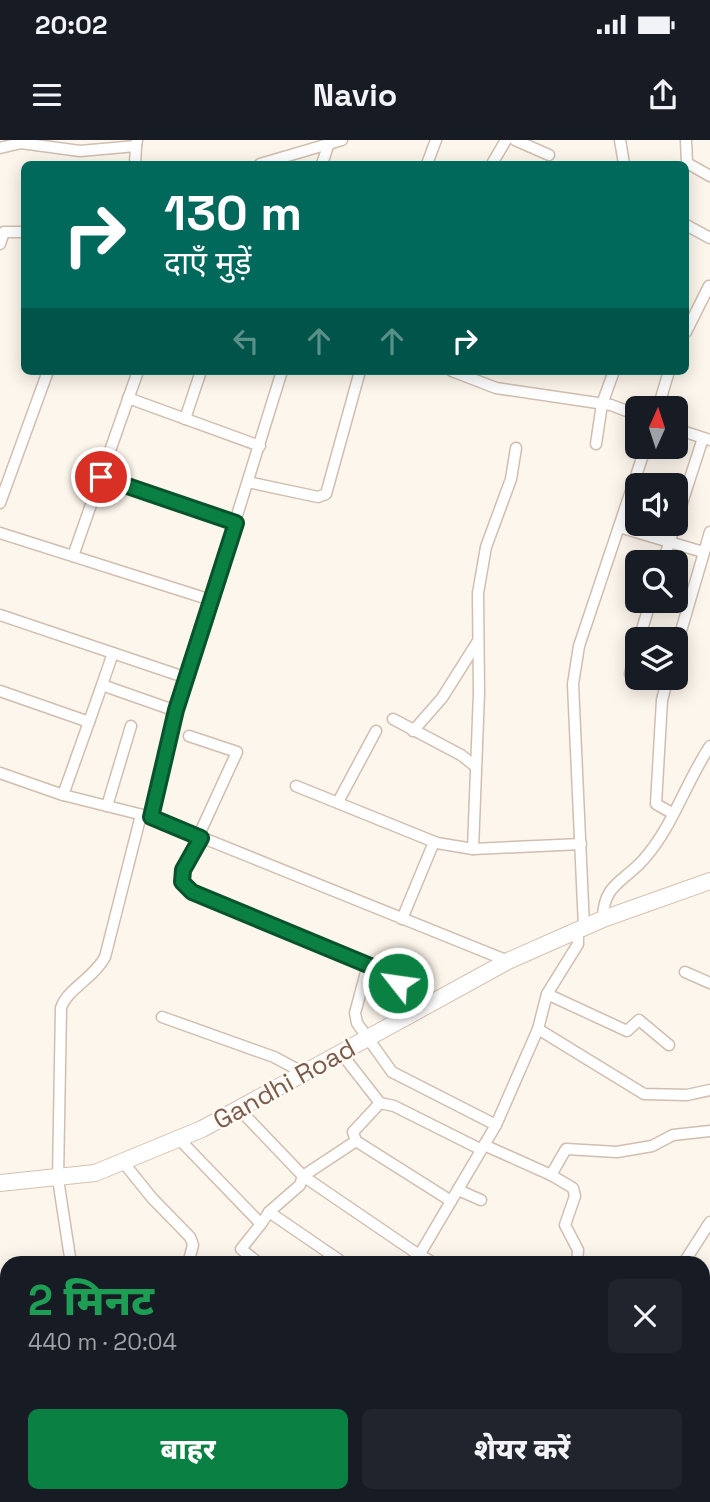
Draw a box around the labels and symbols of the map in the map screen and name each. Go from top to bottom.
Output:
north arrow [625,396,688,458]
pin [71,447,131,507]
position arrow [361,946,435,1020]
street label: Gandhi Road [207,1031,361,1137]

